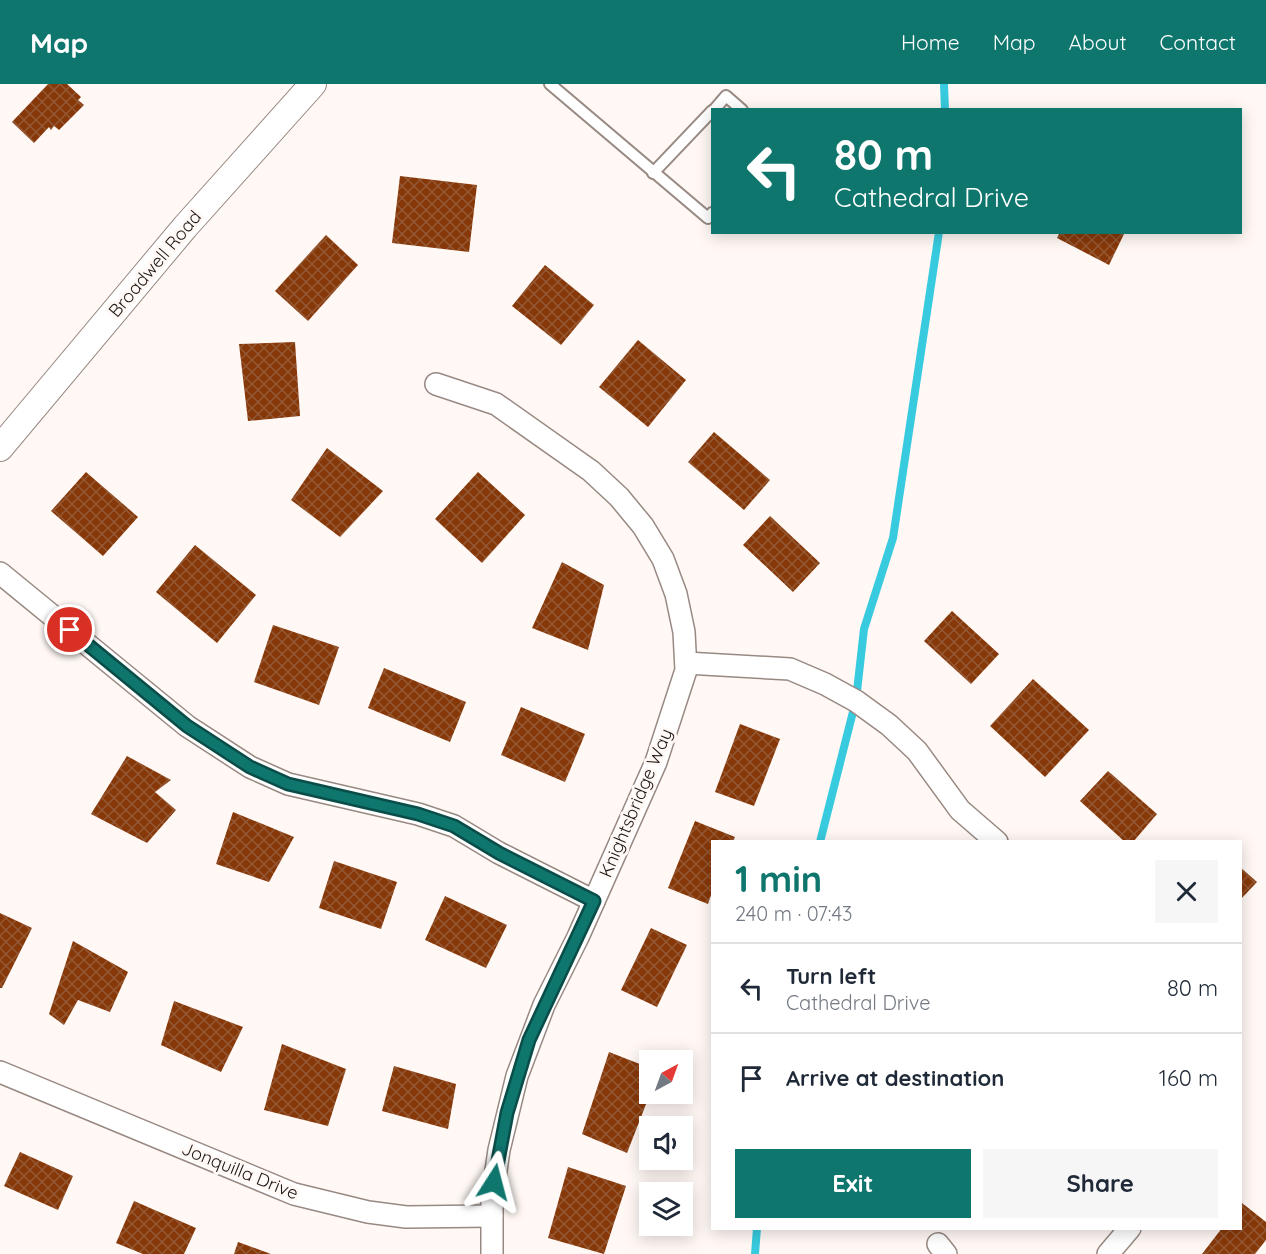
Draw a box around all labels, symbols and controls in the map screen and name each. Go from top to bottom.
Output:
text: Map [30,25,88,60]
text: Home [901,29,960,55]
text: Map [993,29,1036,55]
text: About [1069,29,1127,55]
text: Contact [1160,29,1236,55]
text: 80 m [834,128,933,181]
icon: left [735,132,813,210]
text: Cathedral Drive [834,180,1029,214]
street label: Broadwell Road [103,206,206,322]
pin [44,604,95,655]
icon: arrive [53,613,86,646]
street label: Knightsbridge Way [594,725,677,881]
text: 1 min [735,856,822,901]
button: close [1155,860,1218,923]
text: 240 m · 07:43 [735,901,853,926]
text: Turn left [786,962,876,990]
icon: left [735,972,768,1005]
text: 80 m [1167,974,1218,1002]
text: Cathedral Drive [786,990,931,1015]
north arrow [639,1050,693,1104]
map controls [639,1050,693,1236]
icon: arrive [735,1062,768,1095]
text: Arrive at destination [786,1064,1004,1092]
text: 160 m [1159,1064,1218,1092]
button: sound [639,1116,693,1170]
street label: Jonquilla Drive [178,1137,302,1204]
button: Exit [735,1149,971,1218]
button: Share [983,1149,1218,1218]
position arrow [462,1150,526,1214]
button: layers [639,1182,693,1236]

